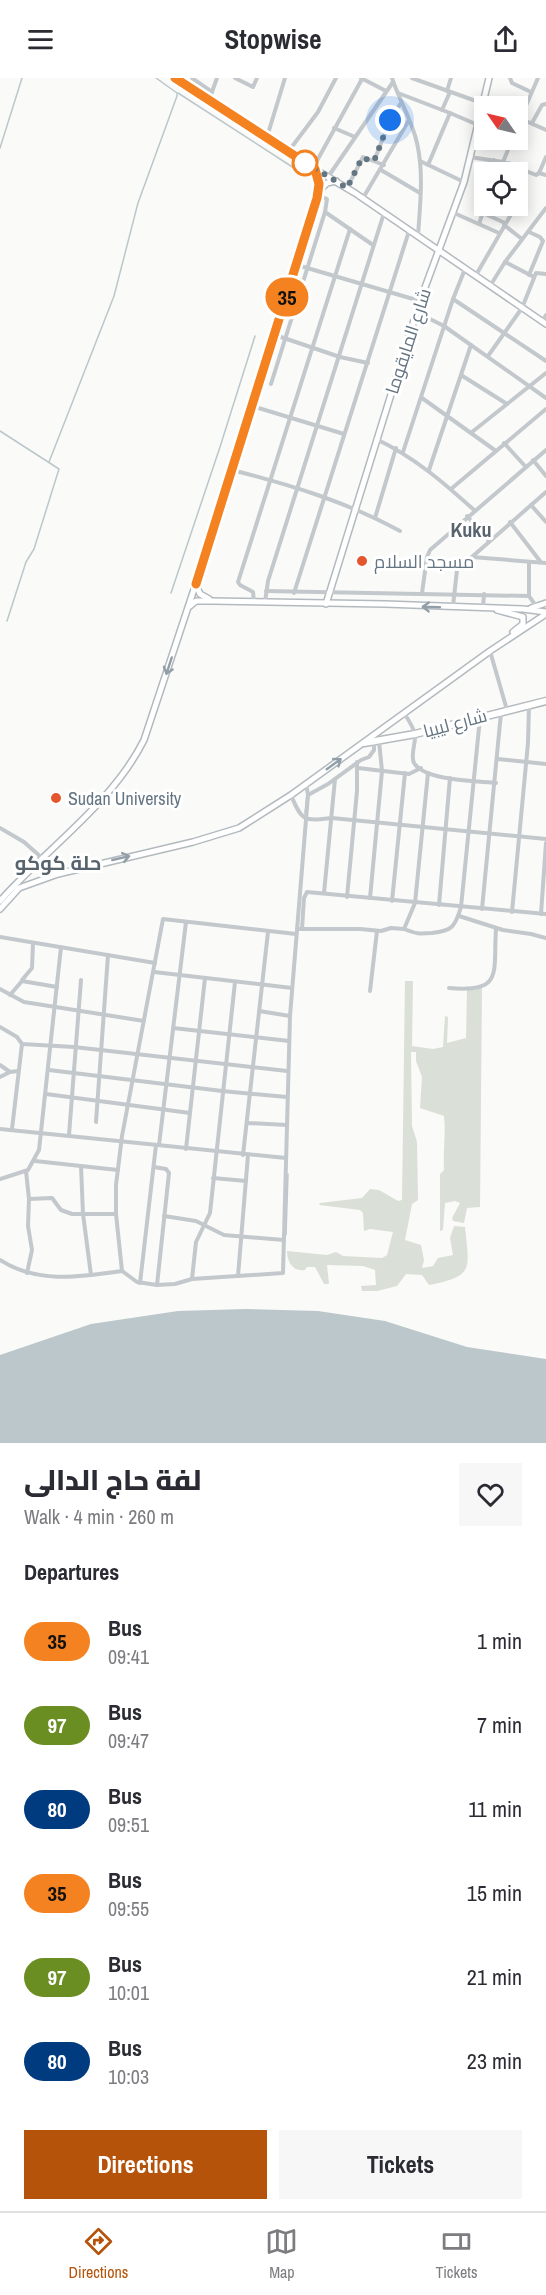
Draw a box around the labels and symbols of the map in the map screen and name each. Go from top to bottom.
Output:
north arrow [474,96,528,150]
your location [375,105,405,135]
unlabelled marker [292,150,318,176]
line badge: 35 [260,278,314,316]
street label: شارع المايقوما [379,285,437,397]
district label: Kuku [451,516,492,543]
place label: مسجد السلام [374,549,474,574]
marker: مسجد السلام [355,554,369,568]
one-way arrow [422,601,442,612]
one-way arrow [163,656,174,675]
street label: شارع ليبيا [420,703,490,743]
one-way arrow [326,758,342,770]
place label: Sudan University [68,786,182,811]
marker: Sudan University [49,791,63,805]
district label: حلة كوكو [15,849,101,876]
one-way arrow [111,852,130,863]

